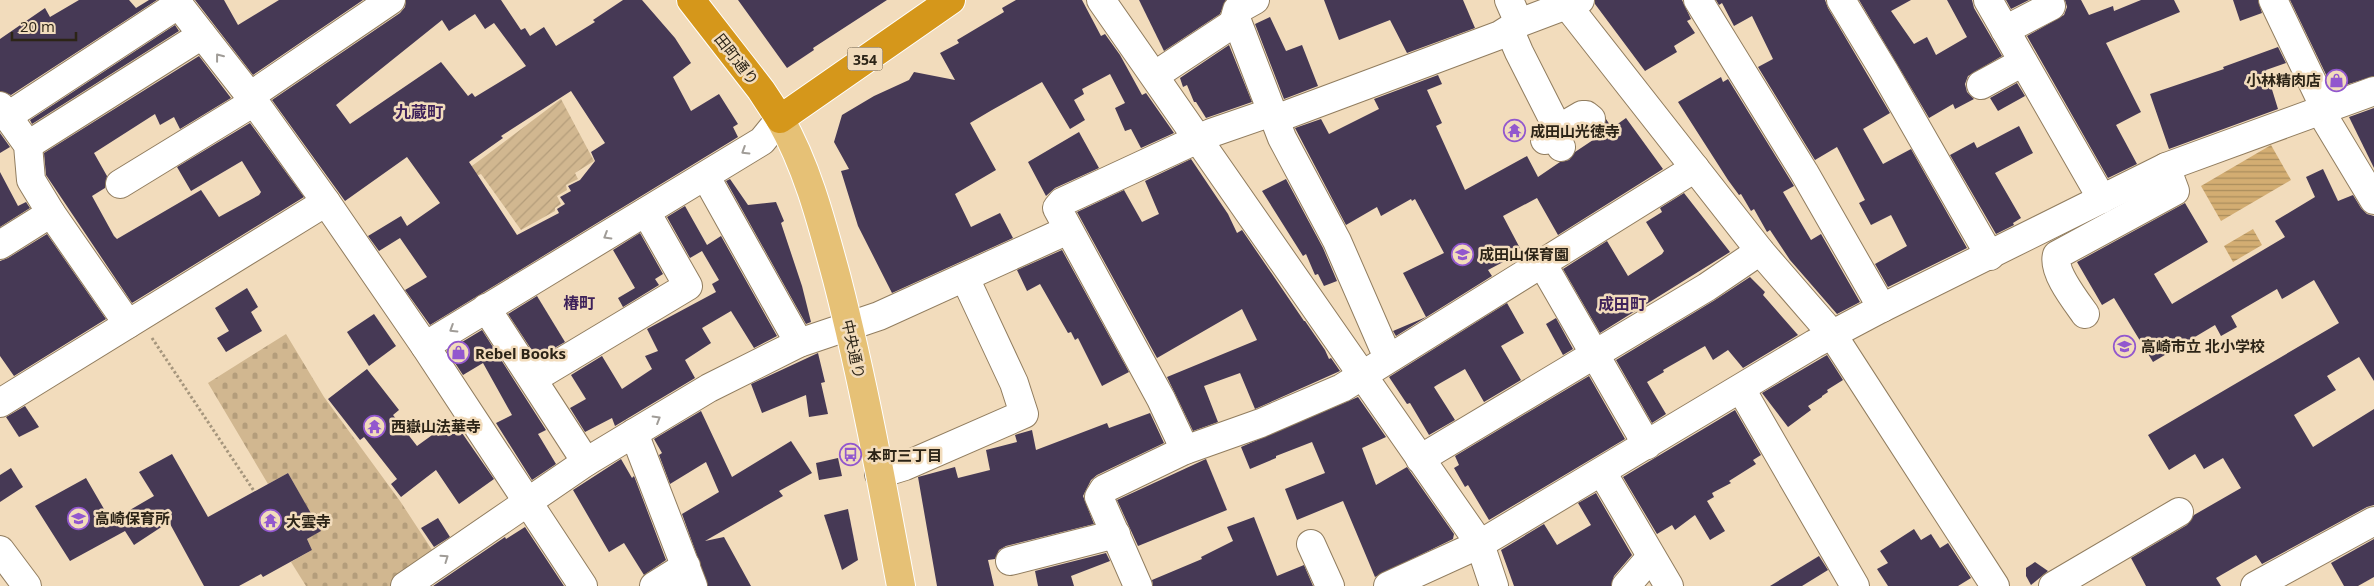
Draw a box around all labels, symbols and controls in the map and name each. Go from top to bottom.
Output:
scale bar [12,10,76,42]
text: 20 m [20,16,55,36]
street label: 田町通り [711,29,763,89]
road number: 354 [848,48,882,70]
one-way arrow [216,54,225,63]
shop icon: 小林精肉店 [2325,68,2349,92]
place label: 小林精肉店 [2246,70,2321,90]
district label: 九蔵町 [395,101,443,123]
temple icon: 成田山光徳寺 [1502,119,1526,143]
place label: 成田山光徳寺 [1530,121,1620,141]
one-way arrow [742,145,751,155]
one-way arrow [603,229,612,239]
school or university icon: 成田山保育園 [1451,242,1475,266]
place label: 成田山保育園 [1479,244,1569,264]
district label: 椿町 [563,292,595,314]
district label: 成田町 [1598,293,1646,315]
street label: 中央通り [838,318,870,380]
one-way arrow [449,323,458,333]
school or university icon: 高崎市立 北小学校 [2113,334,2137,358]
place label: 高崎市立 北小学校 [2141,336,2265,356]
shop icon: Rebel Books [447,341,471,365]
place label: Rebel Books [475,343,566,363]
temple icon: 西嶽山法華寺 [363,414,387,438]
place label: 西嶽山法華寺 [391,416,481,436]
one-way arrow [652,416,661,426]
bus stop icon: 本町三丁目 [839,443,863,467]
place label: 本町三丁目 [867,445,942,465]
school or university icon: 高崎保育所 [67,506,91,530]
place label: 高崎保育所 [95,508,170,528]
temple icon: 大雲寺 [258,509,282,533]
place label: 大雲寺 [286,511,331,531]
one-way arrow [439,555,449,564]

